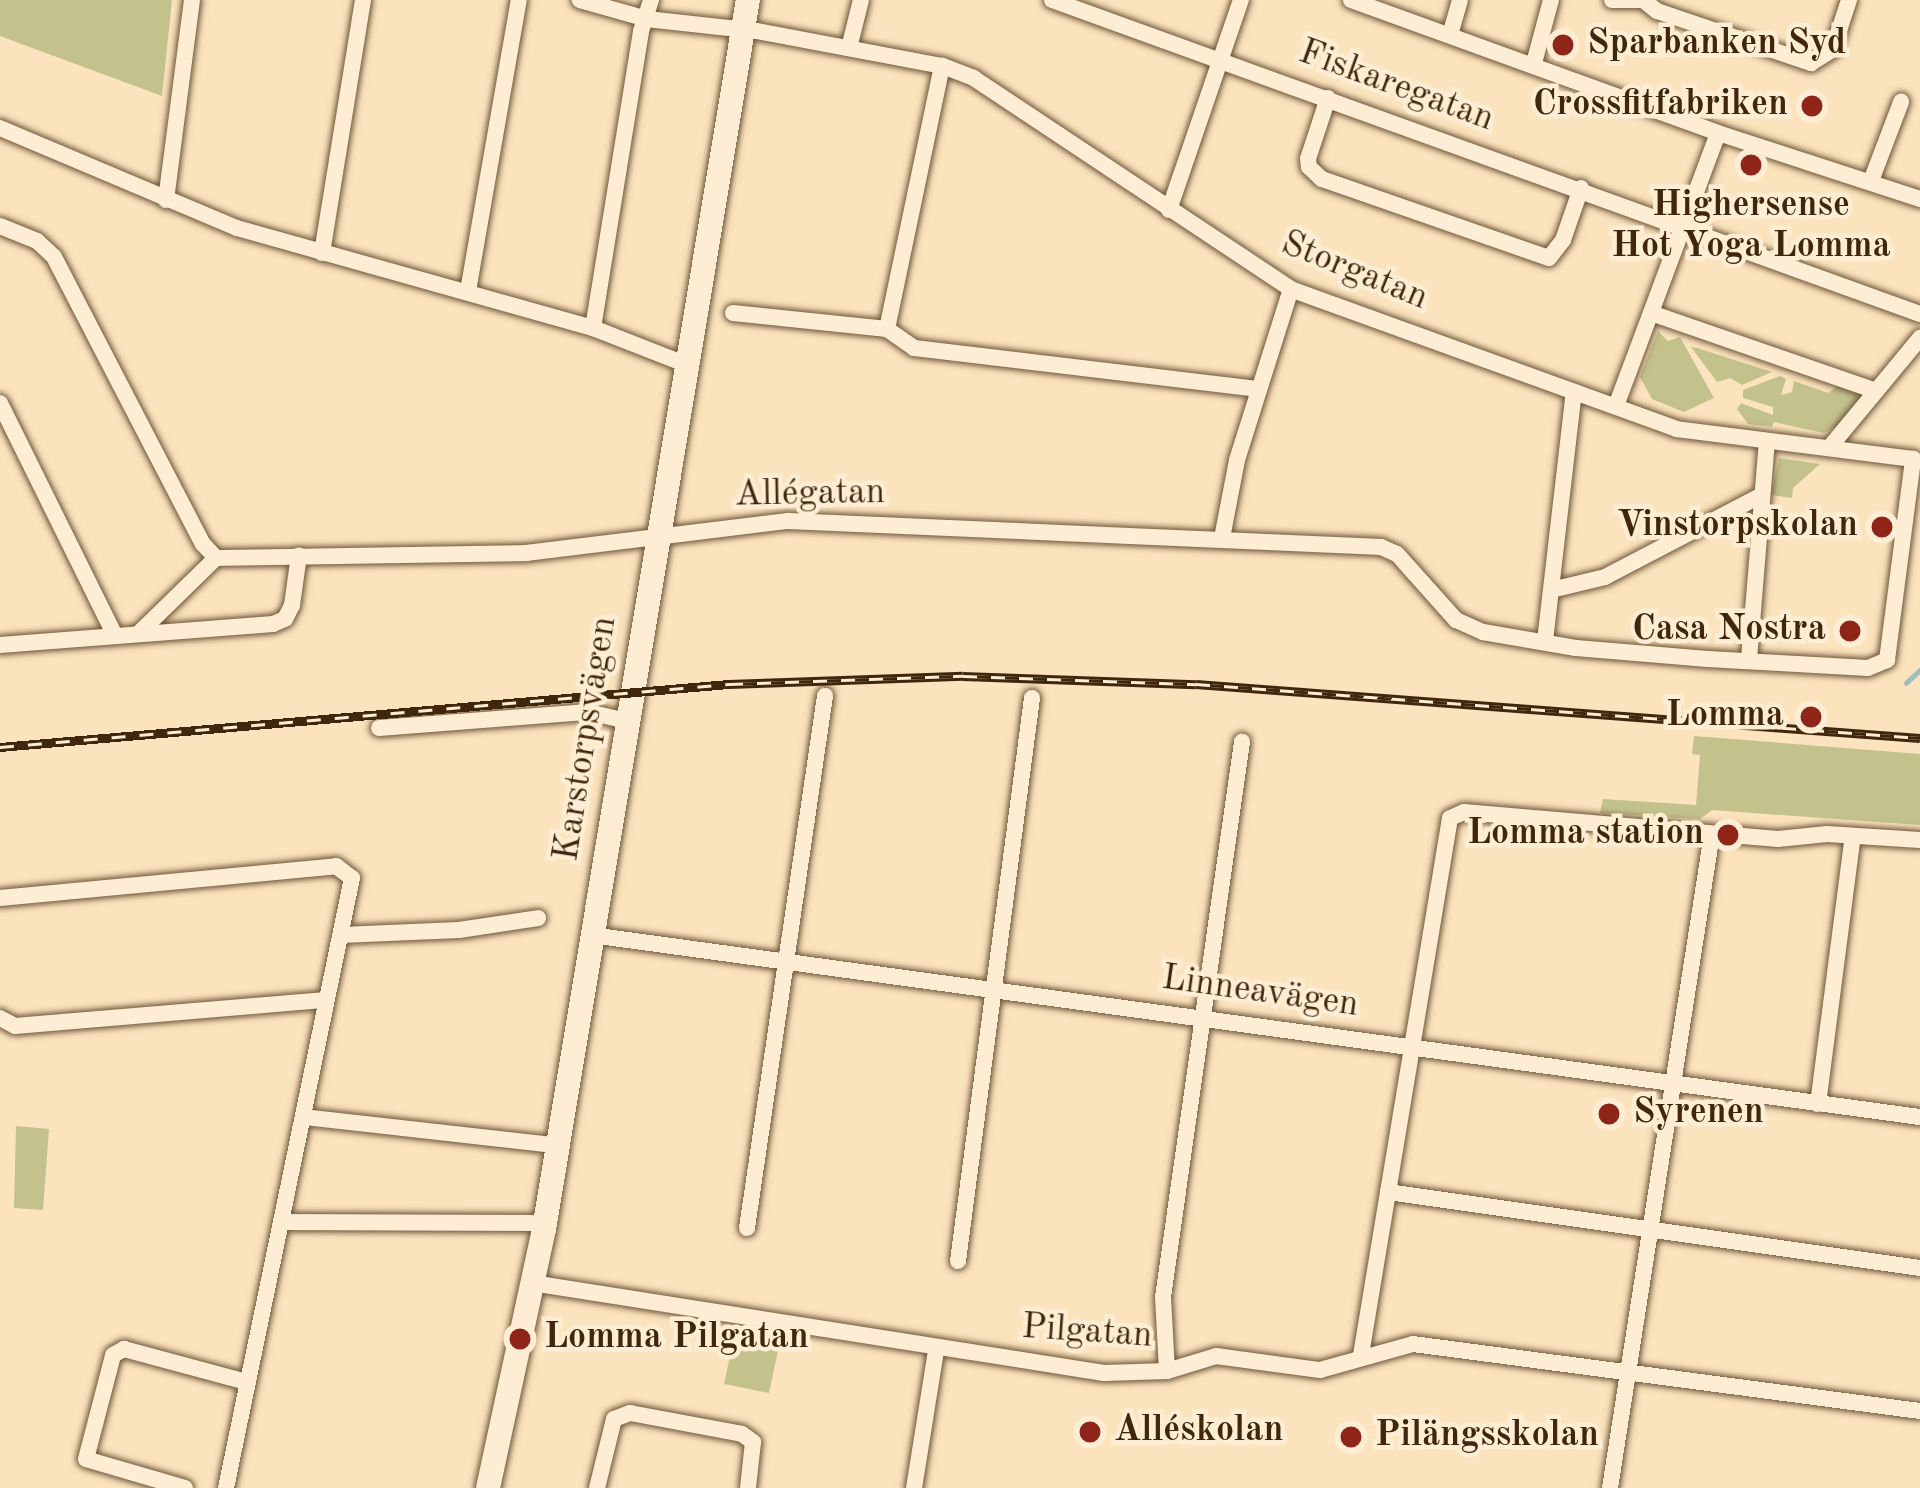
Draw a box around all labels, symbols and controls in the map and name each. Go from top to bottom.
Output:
place label: Sparbanken Syd [1587,23,1846,67]
street label: Fiskaregatan [1293,32,1499,142]
marker: Sparbanken Syd [1550,32,1576,58]
place label: Crossfitfabriken [1533,84,1788,128]
marker: Crossfitfabriken [1799,93,1825,119]
marker: Highersense Hot Yoga Lomma [1738,152,1764,178]
place label: Highersense Hot Yoga Lomma [1611,184,1891,269]
street label: Storgatan [1274,223,1434,321]
street label: Allégatan [734,472,886,518]
place label: Vinstorpskolan [1617,505,1858,549]
marker: Vinstorpskolan [1869,514,1895,540]
place label: Casa Nostra [1632,609,1826,653]
street label: Karstorpsvägen [546,614,628,864]
marker: Casa Nostra [1837,618,1863,644]
place label: Lomma [1666,695,1784,739]
marker: Lomma [1795,701,1827,733]
place label: Lomma station [1467,813,1704,857]
marker: Lomma station [1715,822,1741,848]
street label: Linneavägen [1159,958,1361,1028]
place label: Syrenen [1633,1092,1764,1136]
marker: Syrenen [1596,1101,1622,1127]
street label: Pilgatan [1020,1307,1154,1359]
place label: Lomma Pilgatan [544,1317,809,1361]
marker: Lomma Pilgatan [507,1326,533,1352]
place label: Alléskolan [1114,1410,1283,1454]
place label: Pilängsskolan [1375,1415,1599,1459]
marker: Alléskolan [1077,1419,1103,1445]
marker: Pilängsskolan [1338,1424,1364,1450]

